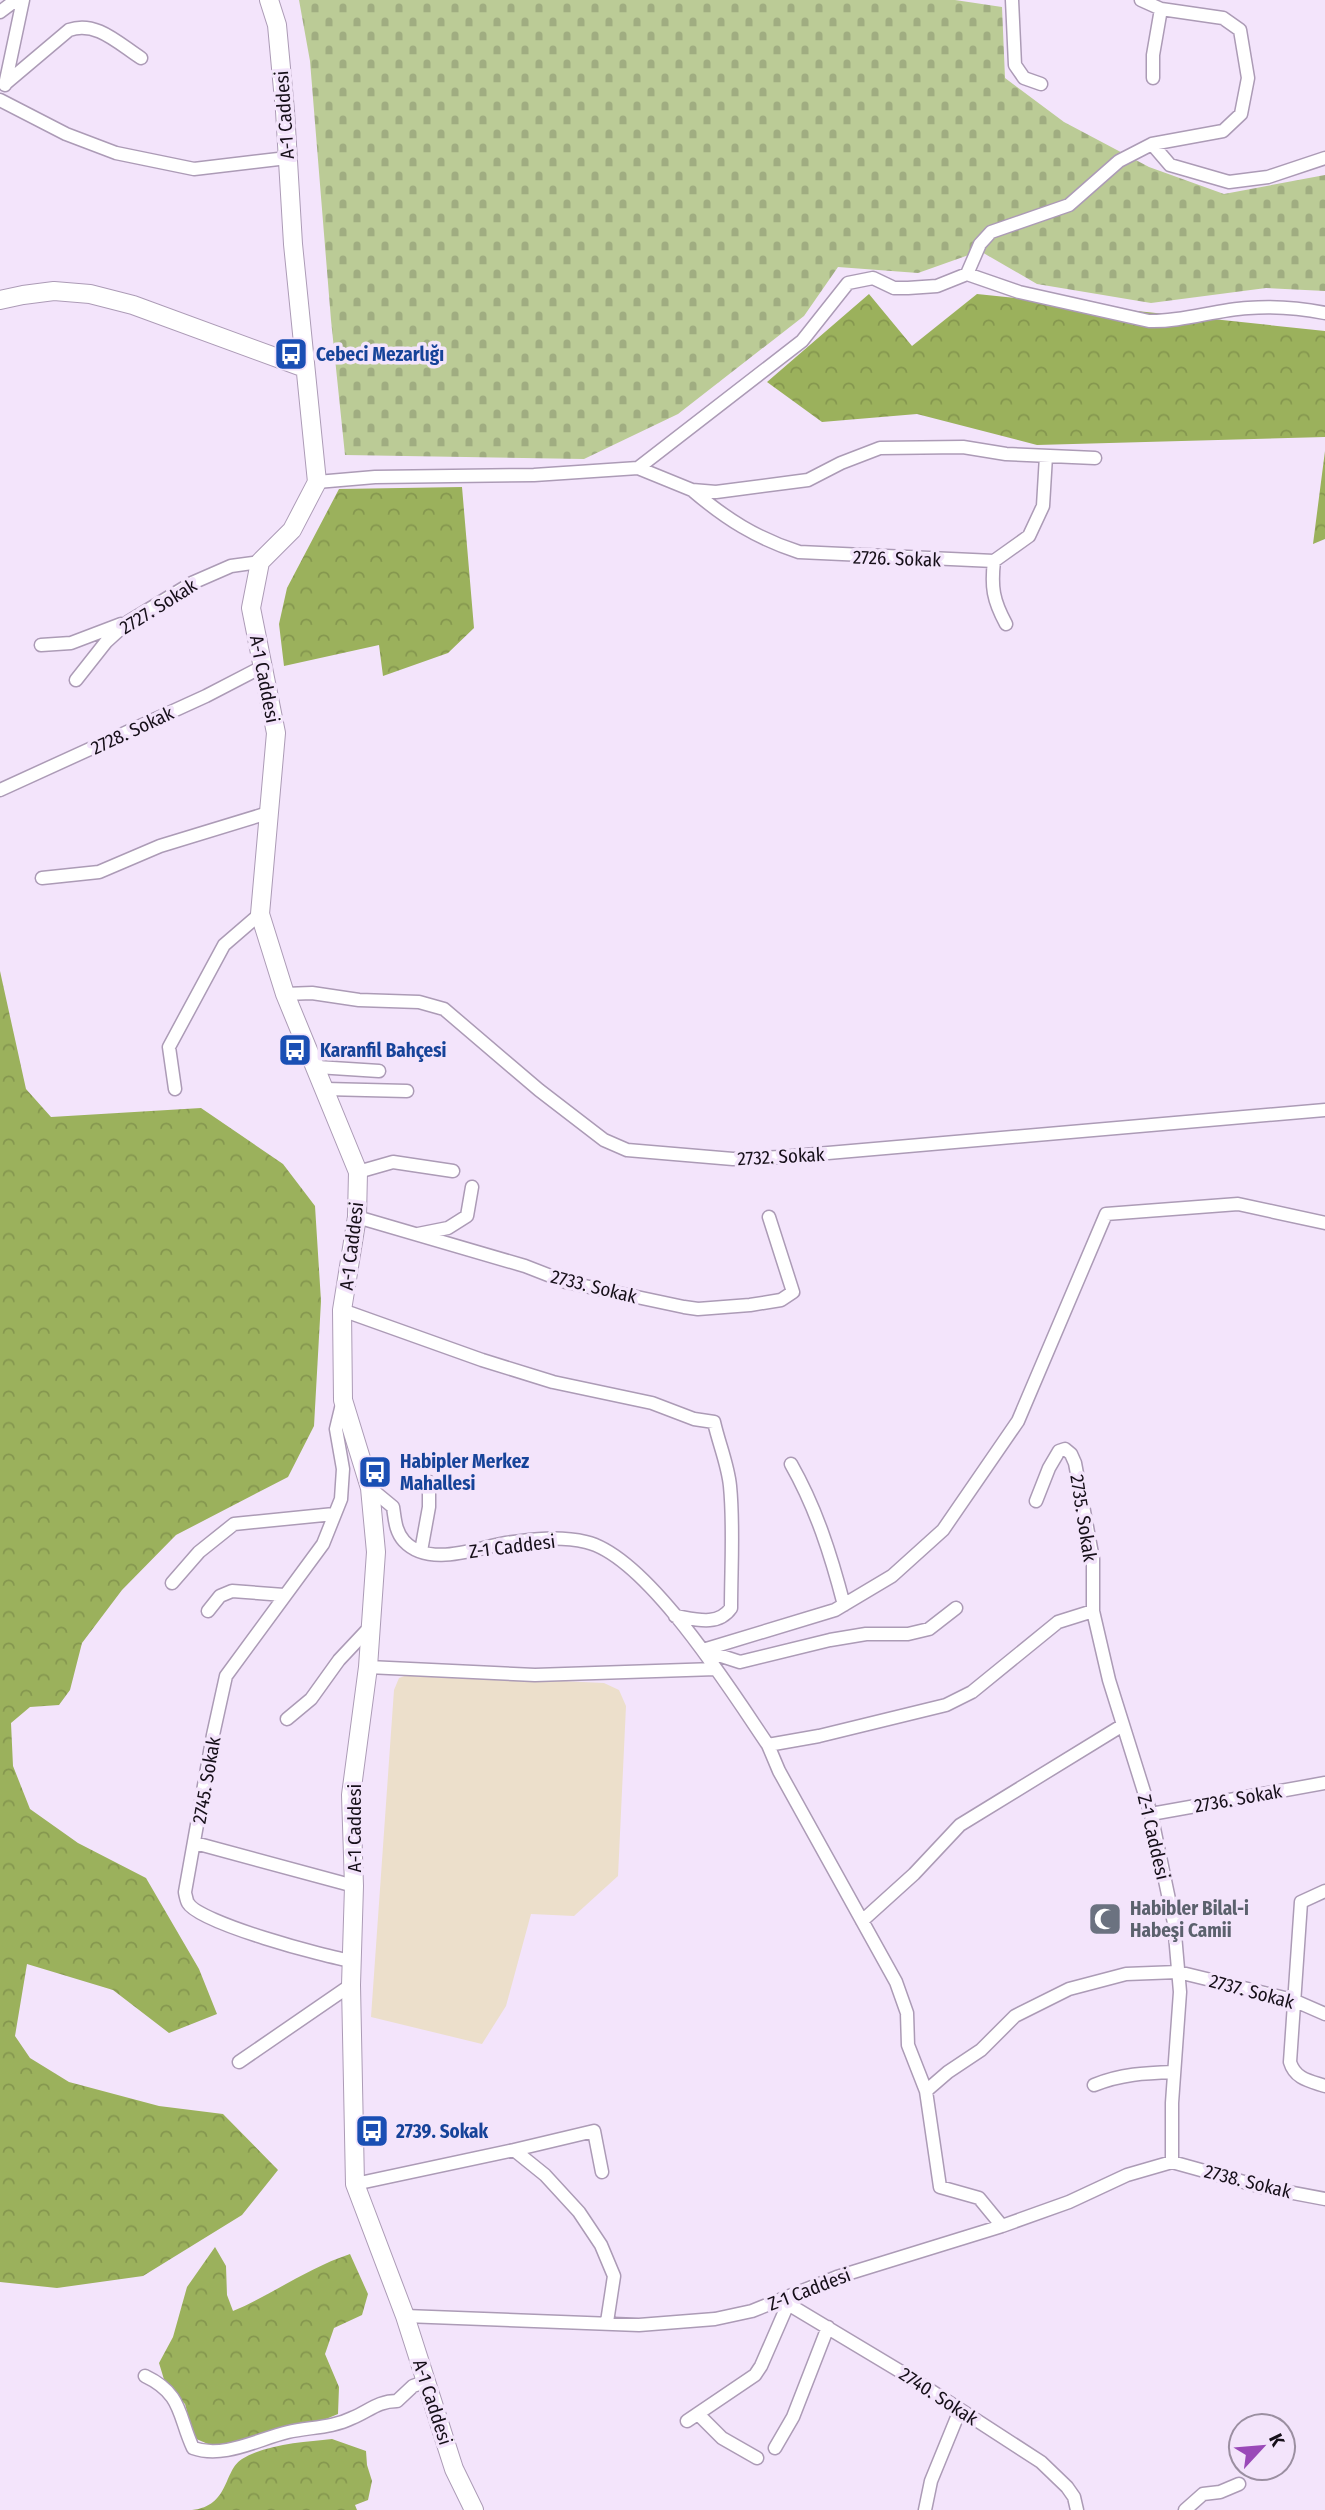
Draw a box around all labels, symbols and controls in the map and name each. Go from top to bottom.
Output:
street label: A-1 Caddesi [270,70,299,160]
bus stop icon: Cebeci Mezarlığı [272,335,310,373]
place label: Cebeci Mezarlığı [316,343,444,366]
street label: 2726. Sokak [853,545,942,572]
street label: 2727. Sokak [116,574,201,639]
street label: A-1 Caddesi [245,633,284,725]
street label: 2728. Sokak [87,701,177,760]
bus stop icon: Karanfil Bahçesi [276,1031,314,1069]
place label: Karanfil Bahçesi [320,1039,447,1062]
street label: 2732. Sokak [737,1143,825,1170]
street label: A-1 Caddesi [335,1201,368,1292]
street label: 2733. Sokak [549,1265,639,1308]
place label: Habipler Merkez Mahallesi [400,1450,529,1495]
bus stop icon: Habipler Merkez Mahallesi [356,1453,394,1491]
street label: 2735. Sokak [1065,1473,1102,1563]
street label: Z-1 Caddesi [468,1530,557,1563]
street label: 2745. Sokak [188,1735,225,1825]
street label: 2736. Sokak [1193,1779,1284,1817]
street label: A-1 Caddesi [343,1784,366,1872]
street label: Z-1 Caddesi [1133,1792,1174,1882]
place label: Habibler Bilal-i Habeşi Camii [1130,1897,1249,1942]
mosque icon: Habibler Bilal-i Habeşi Camii [1086,1900,1124,1938]
street label: 2737. Sokak [1207,1969,1297,2014]
bus stop icon: 2739. Sokak [353,2112,391,2150]
place label: 2739. Sokak [395,2120,489,2143]
street label: 2738. Sokak [1202,2160,1294,2203]
street label: Z-1 Caddesi [764,2263,854,2316]
street label: A-1 Caddesi [408,2356,457,2448]
street label: 2740. Sokak [895,2363,982,2430]
north arrow [1227,2412,1297,2482]
text: K [1264,2430,1290,2451]

